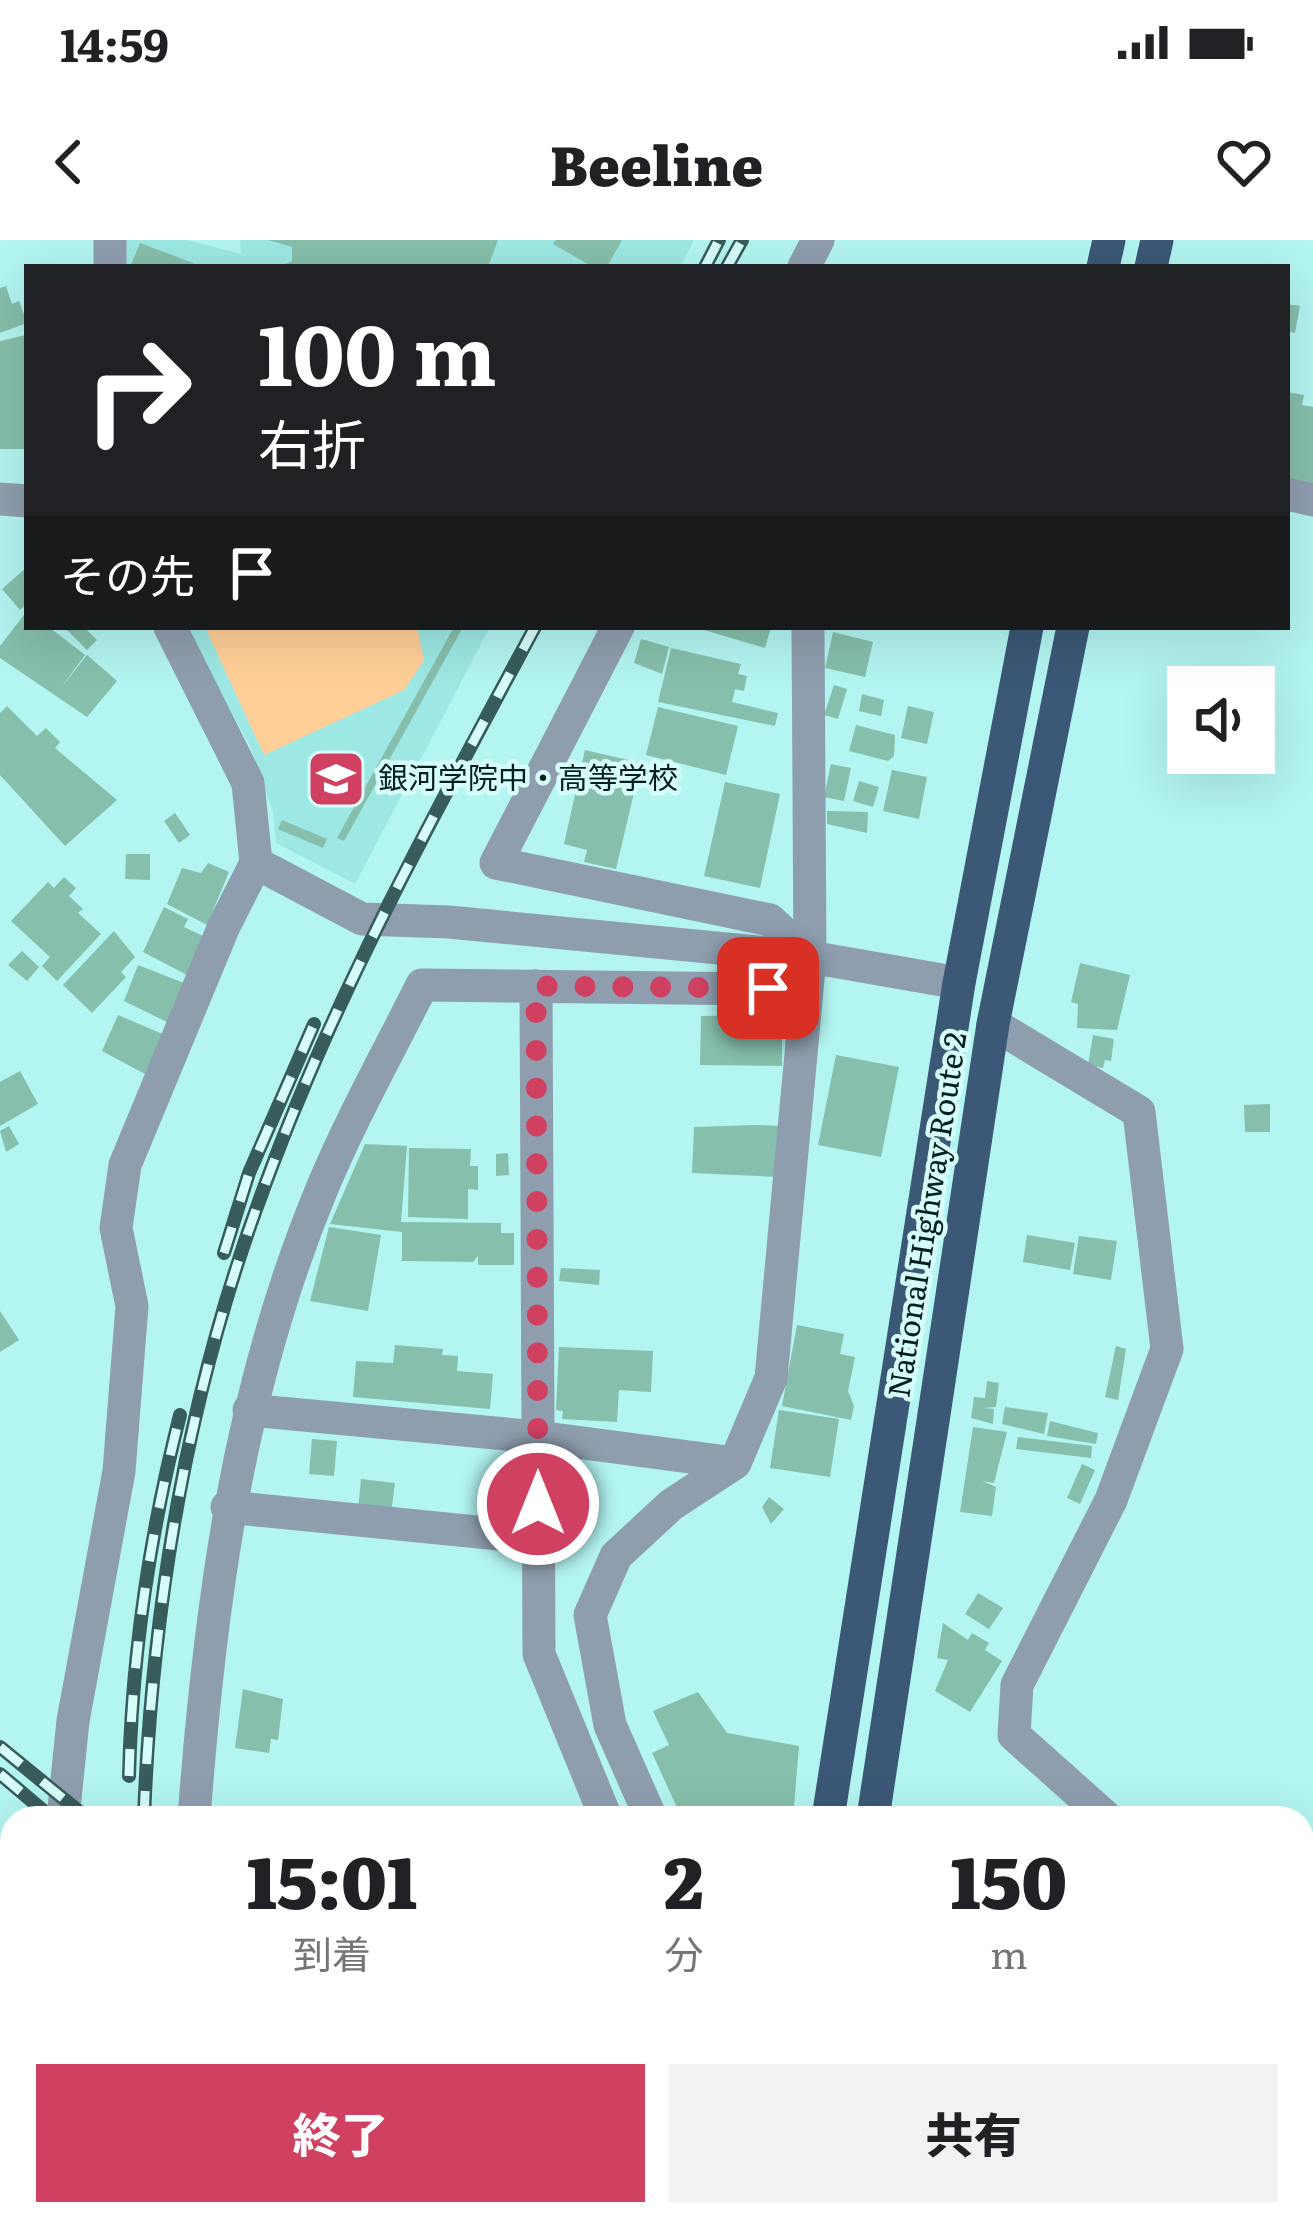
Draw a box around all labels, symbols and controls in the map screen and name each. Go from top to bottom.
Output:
text: 14:59 [60,9,169,76]
text: Beeline [550,122,763,203]
icon: back [36,129,102,195]
icon: heart [1211,129,1277,195]
text: 100 m [258,287,497,412]
icon: right [60,312,216,468]
text: 右折 [258,401,366,482]
text: その先 [60,540,195,607]
icon: arrive [219,540,285,606]
map controls [1167,666,1275,774]
button: sound [1167,666,1275,774]
school or university icon: 銀河学院中・高等学校 [305,748,367,810]
place label: 銀河学院中・高等学校 [378,754,678,798]
pin [717,937,819,1039]
icon: arrive [735,955,801,1021]
street label: National Highway Route 2 [874,1029,976,1400]
position arrow [475,1441,601,1567]
text: 15:01 [247,1824,417,1931]
text: 2 [664,1824,704,1931]
text: 150 [951,1824,1067,1931]
text: 到着 [293,1923,371,1981]
text: 分 [664,1923,703,1981]
text: m [990,1923,1028,1981]
button: 終了 [36,2064,645,2202]
button: 共有 [669,2064,1278,2202]

